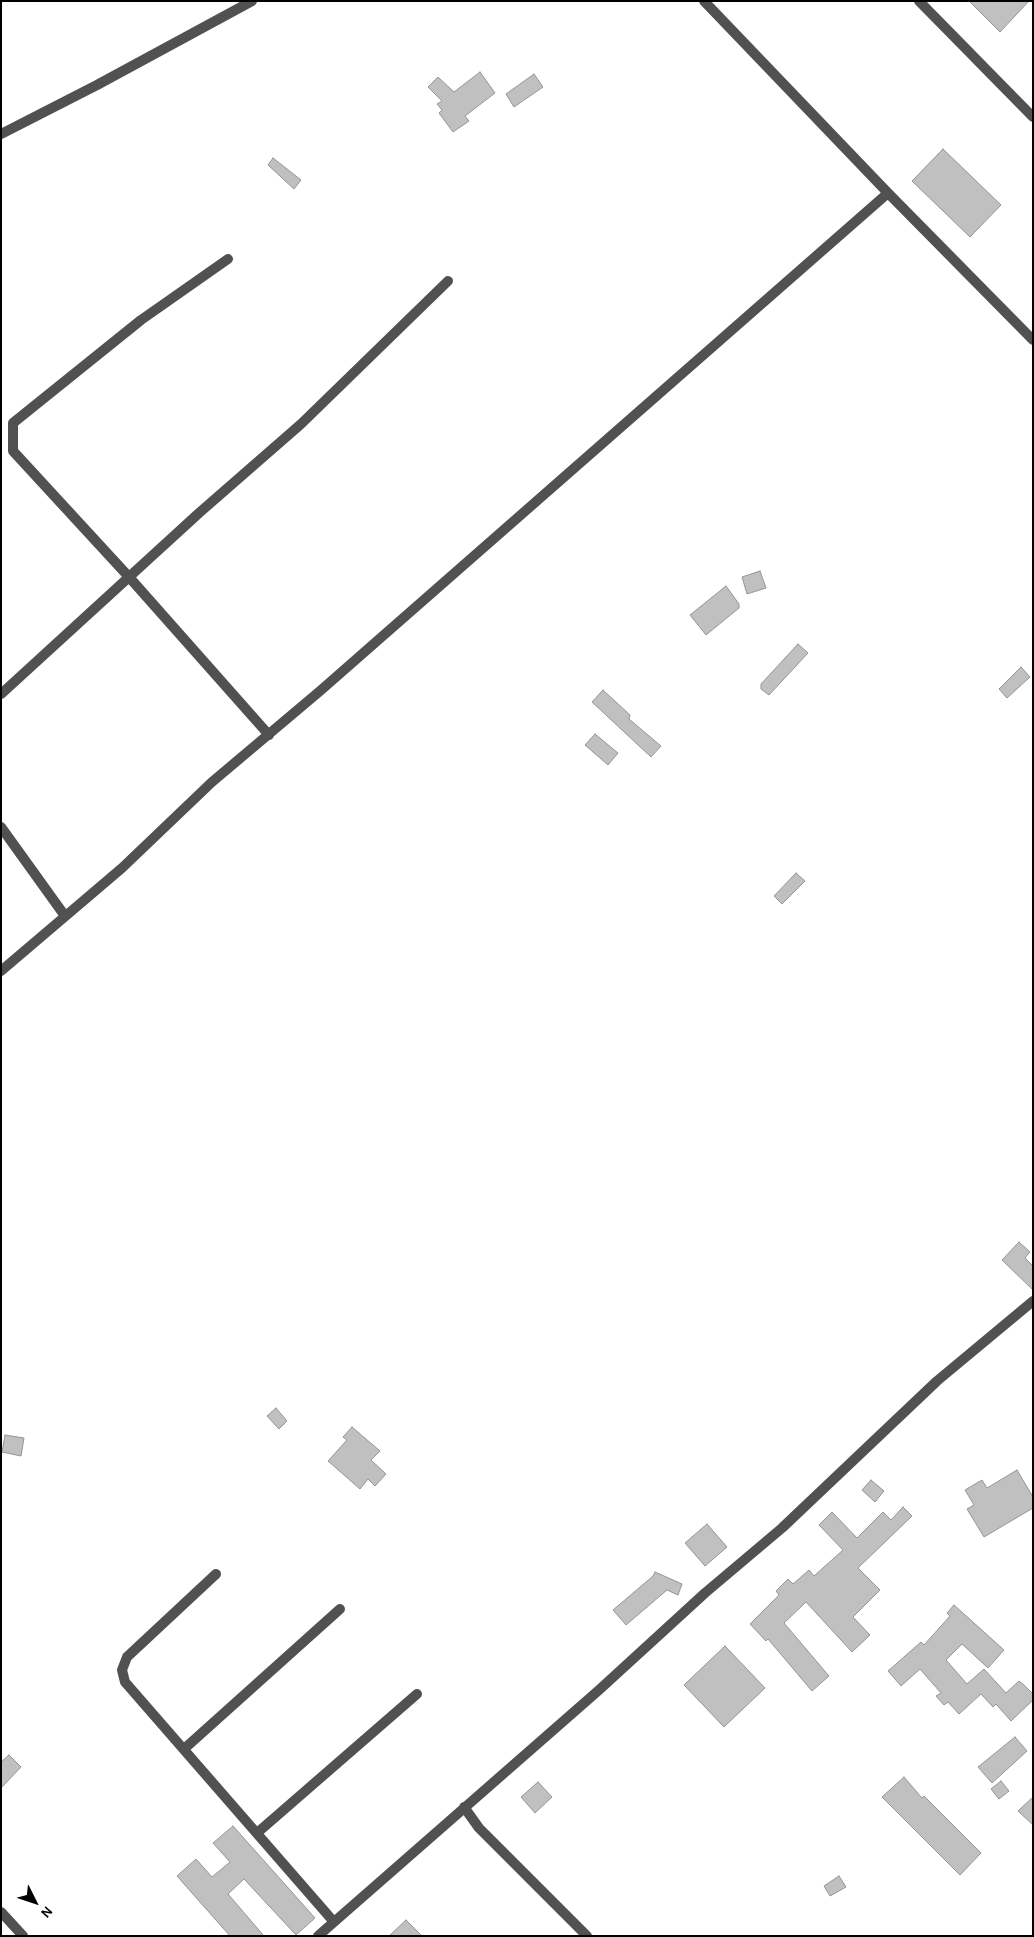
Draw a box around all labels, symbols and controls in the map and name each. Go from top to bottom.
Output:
north arrow [10,1877,60,1927]
text: N [38,1904,55,1920]

